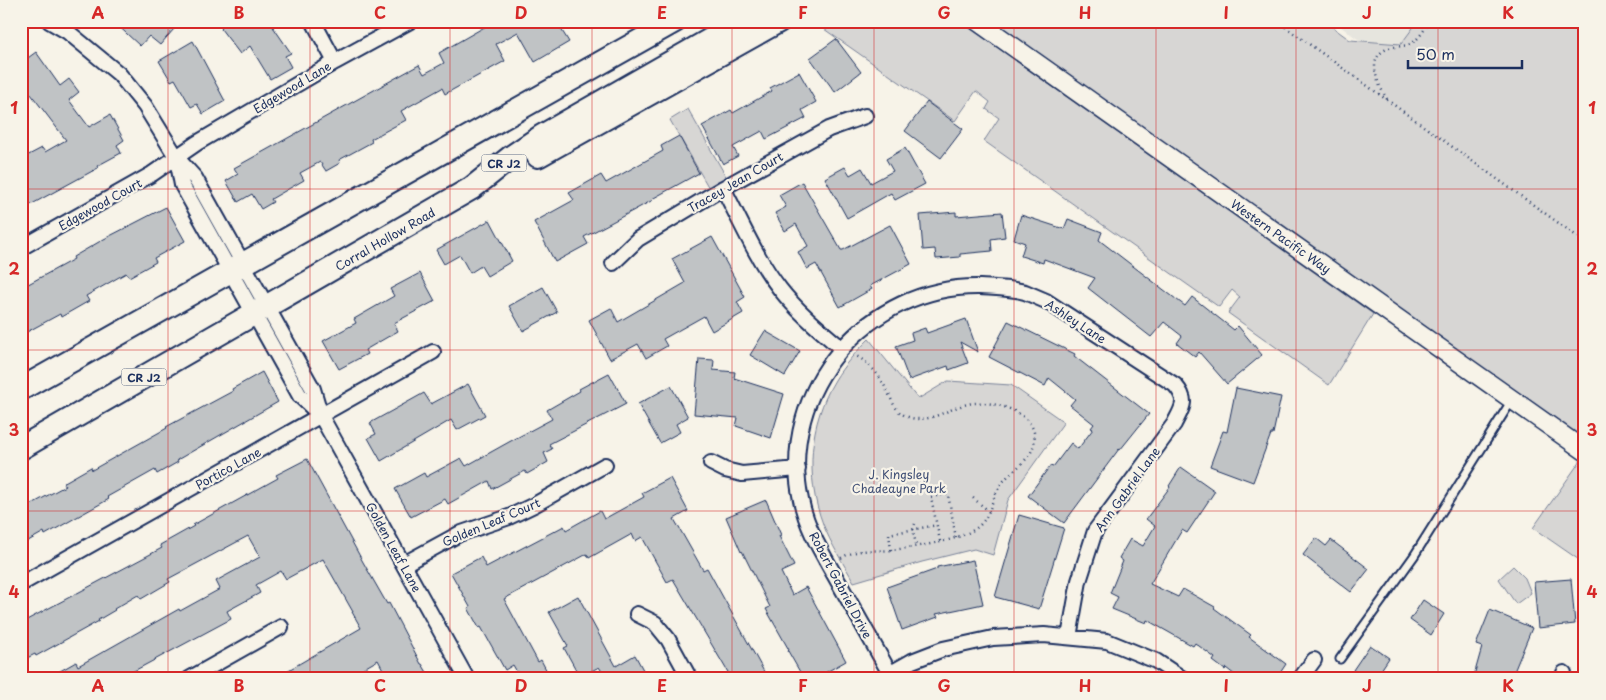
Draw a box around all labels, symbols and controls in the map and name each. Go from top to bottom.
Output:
text: A [92,0,105,24]
text: B [234,0,245,24]
text: C [374,0,386,24]
text: D [515,0,527,24]
text: E [657,0,667,24]
text: F [798,0,808,24]
text: G [937,0,951,24]
text: H [1079,0,1091,24]
text: I [1223,0,1229,24]
text: J [1362,0,1372,24]
text: K [1502,0,1514,24]
scale bar [1408,38,1522,70]
text: 50 m [1416,42,1455,65]
street label: Edgewood Lane [250,56,335,117]
text: 1 [10,95,18,119]
text: 1 [1588,95,1596,119]
street label: Tracey Jean Court [684,147,786,217]
road number: CR J2 [482,154,526,172]
street label: Edgewood Court [55,174,145,234]
street label: Western Pacific Way [1227,195,1335,278]
street label: Corral Hollow Road [332,203,438,275]
text: 2 [8,256,20,280]
text: 2 [1586,256,1598,280]
street label: Ashley Lane [1042,294,1110,348]
road number: CR J2 [122,368,166,386]
text: 3 [9,417,19,441]
text: 3 [1587,417,1597,441]
street label: Portico Lane [192,442,264,493]
street label: Ann Gabriel Lane [1090,443,1164,535]
park label: J. Kingsley Chadeayne Park [852,465,946,497]
street label: Golden Leaf Court [439,493,543,551]
street label: Golden Leaf Lane [362,499,426,595]
street label: Robert Gabriel Drive [805,529,877,641]
text: 4 [9,579,20,603]
text: 4 [1587,579,1598,603]
text: A [92,673,105,697]
text: B [234,673,245,697]
text: C [374,673,386,697]
text: D [515,673,527,697]
text: E [657,673,667,697]
text: F [798,673,808,697]
text: G [937,673,951,697]
text: H [1079,673,1091,697]
text: I [1223,673,1229,697]
text: J [1362,673,1372,697]
text: K [1502,673,1514,697]

